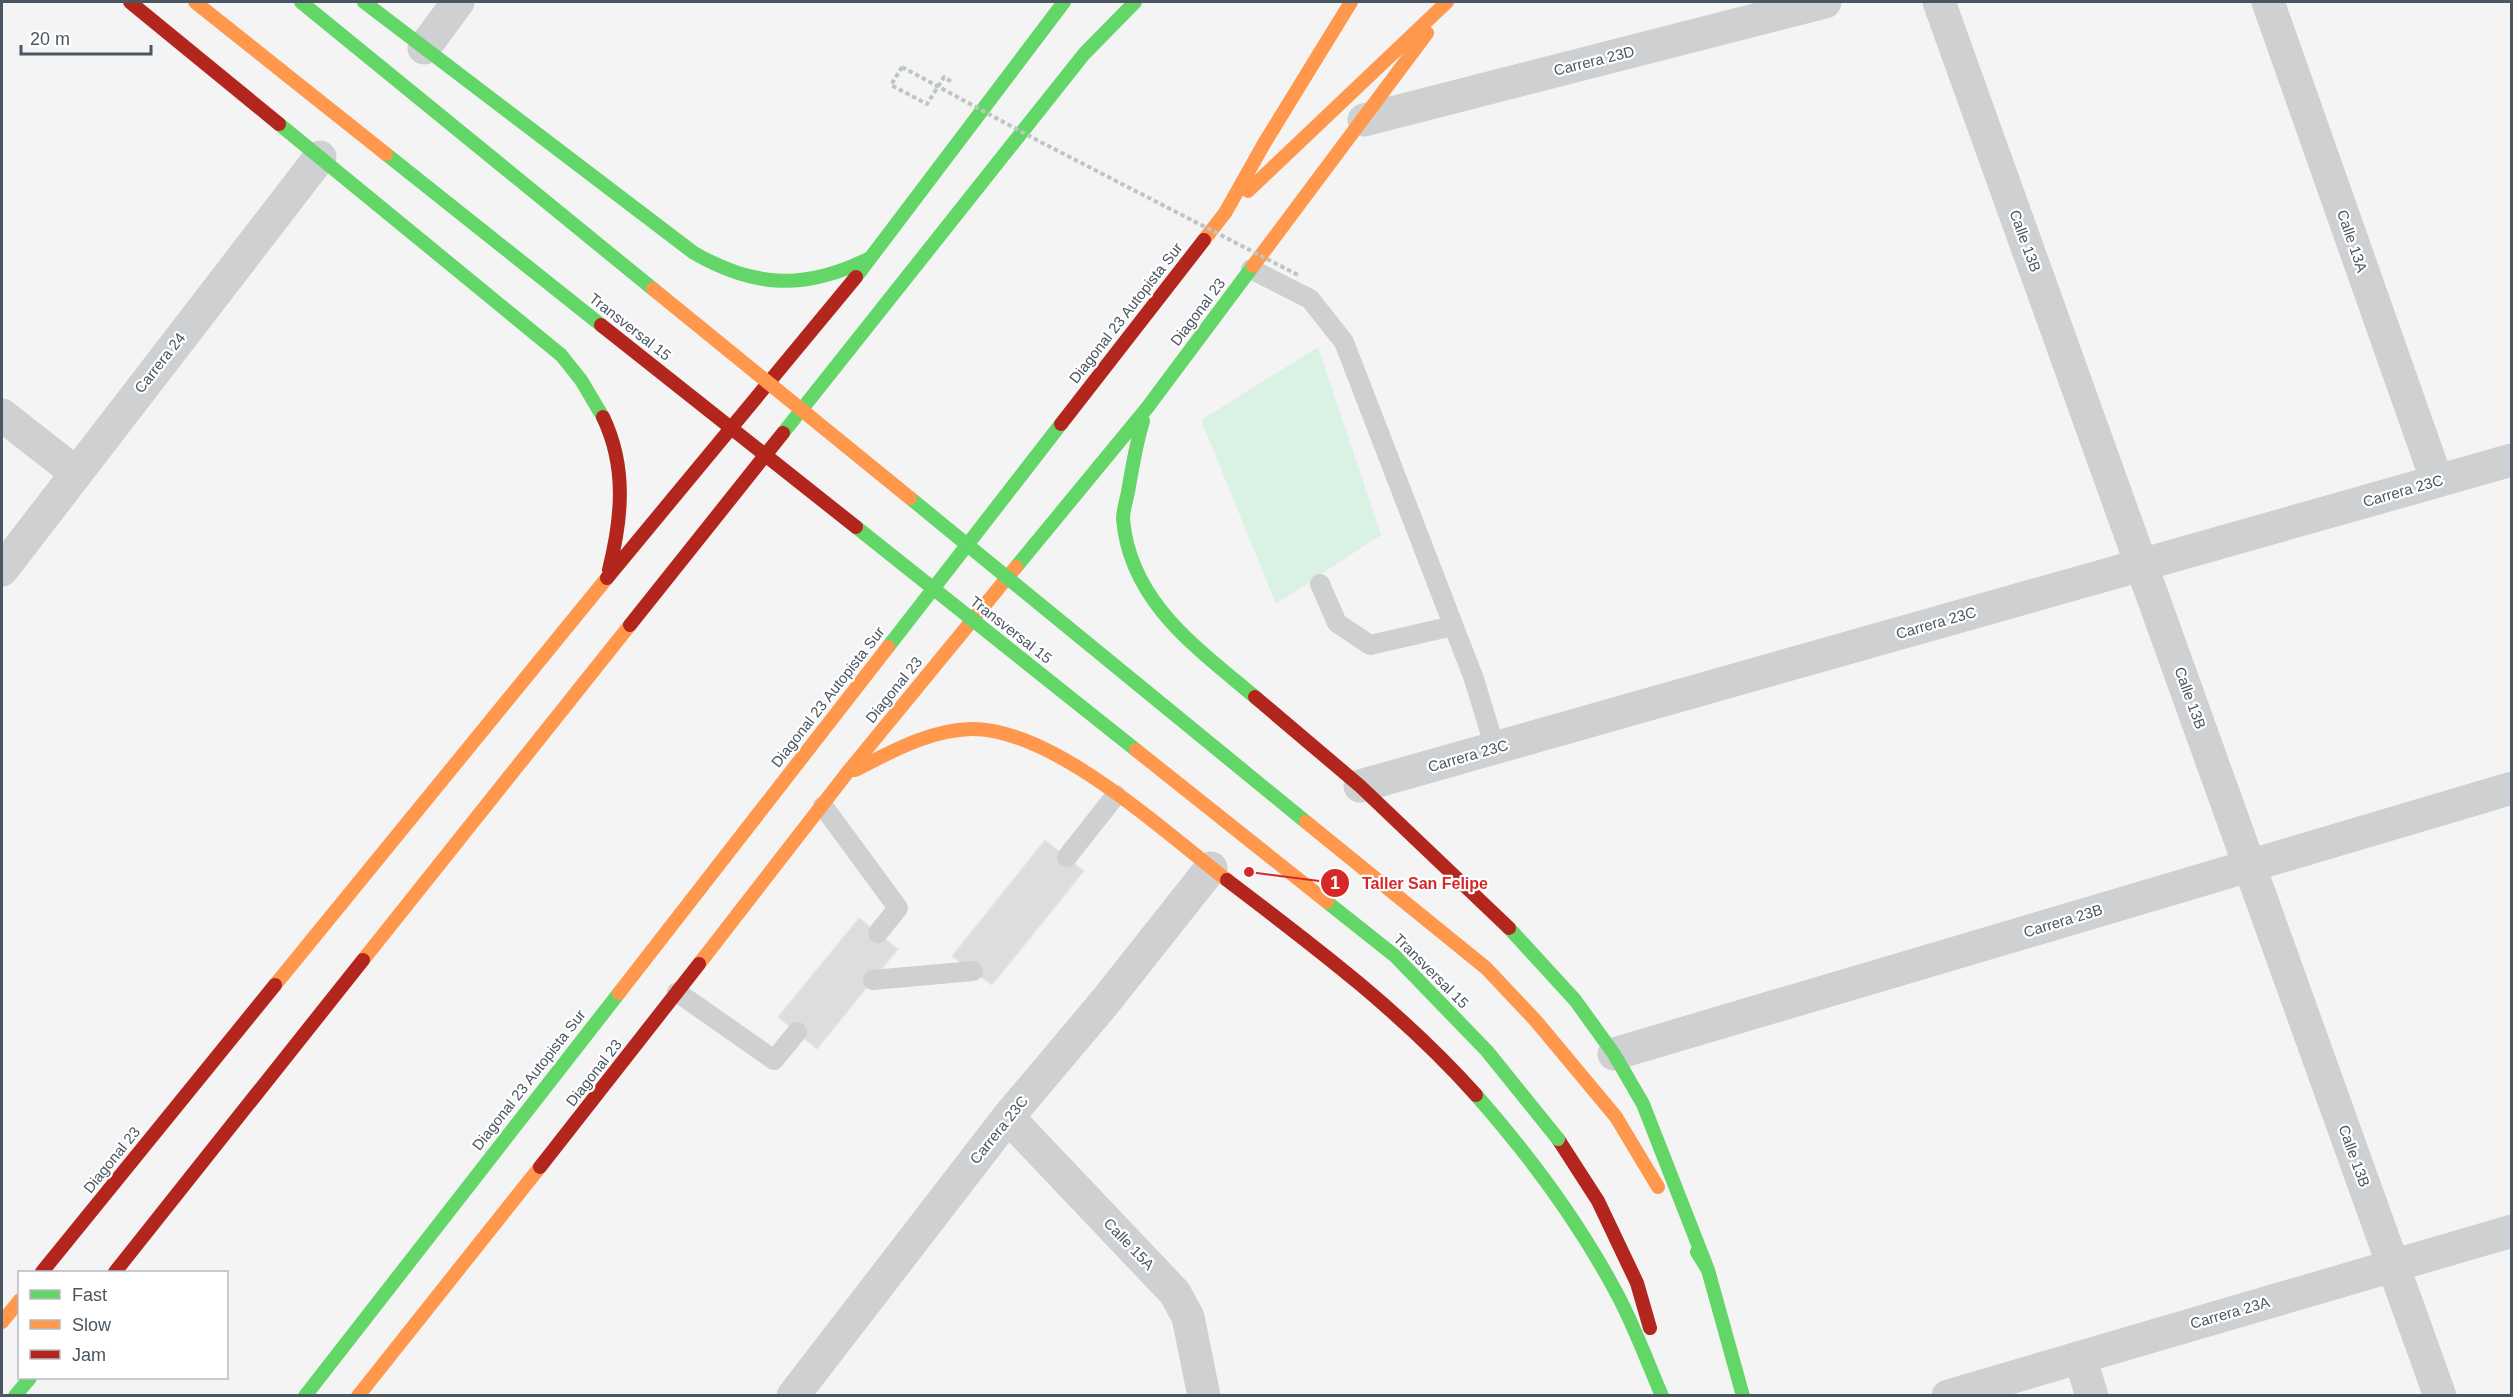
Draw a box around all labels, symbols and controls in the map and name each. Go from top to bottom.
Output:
scale bar [21,18,152,56]
text: 20 m [30,29,70,49]
street label: Carrera 23D [1552,42,1636,79]
street label: Calle 13B [2006,207,2045,274]
street label: Calle 13A [2334,207,2371,274]
street label: Diagonal 23 Autopista Sur [1066,239,1186,386]
street label: Diagonal 23 [1167,275,1228,349]
street label: Transversal 15 [586,290,674,364]
street label: Carrera 24 [131,329,188,396]
street label: Carrera 23C [2361,471,2445,510]
street label: Transversal 15 [967,593,1055,667]
street label: Carrera 23C [1894,603,1978,642]
street label: Diagonal 23 Autopista Sur [768,623,888,770]
street label: Diagonal 23 [862,653,925,726]
street label: Calle 13B [2171,664,2210,731]
street label: Carrera 23C [1426,736,1510,775]
callout: Taller San Felipe [1320,866,1500,900]
text: 1 [1330,873,1340,893]
text: Taller San Felipe [1362,875,1488,892]
street label: Carrera 23B [2021,900,2104,941]
street label: Transversal 15 [1390,930,1472,1012]
street label: Diagonal 23 Autopista Sur [469,1006,589,1153]
street label: Diagonal 23 [562,1036,625,1109]
street label: Carrera 23C [966,1092,1031,1167]
street label: Calle 13B [2335,1122,2374,1189]
street label: Diagonal 23 [80,1123,143,1196]
street label: Calle 15A [1101,1214,1158,1273]
legend [18,1271,228,1379]
text: Fast [72,1285,107,1305]
street label: Carrera 23A [2188,1293,2271,1332]
text: Slow [72,1315,112,1335]
text: Jam [72,1345,106,1365]

